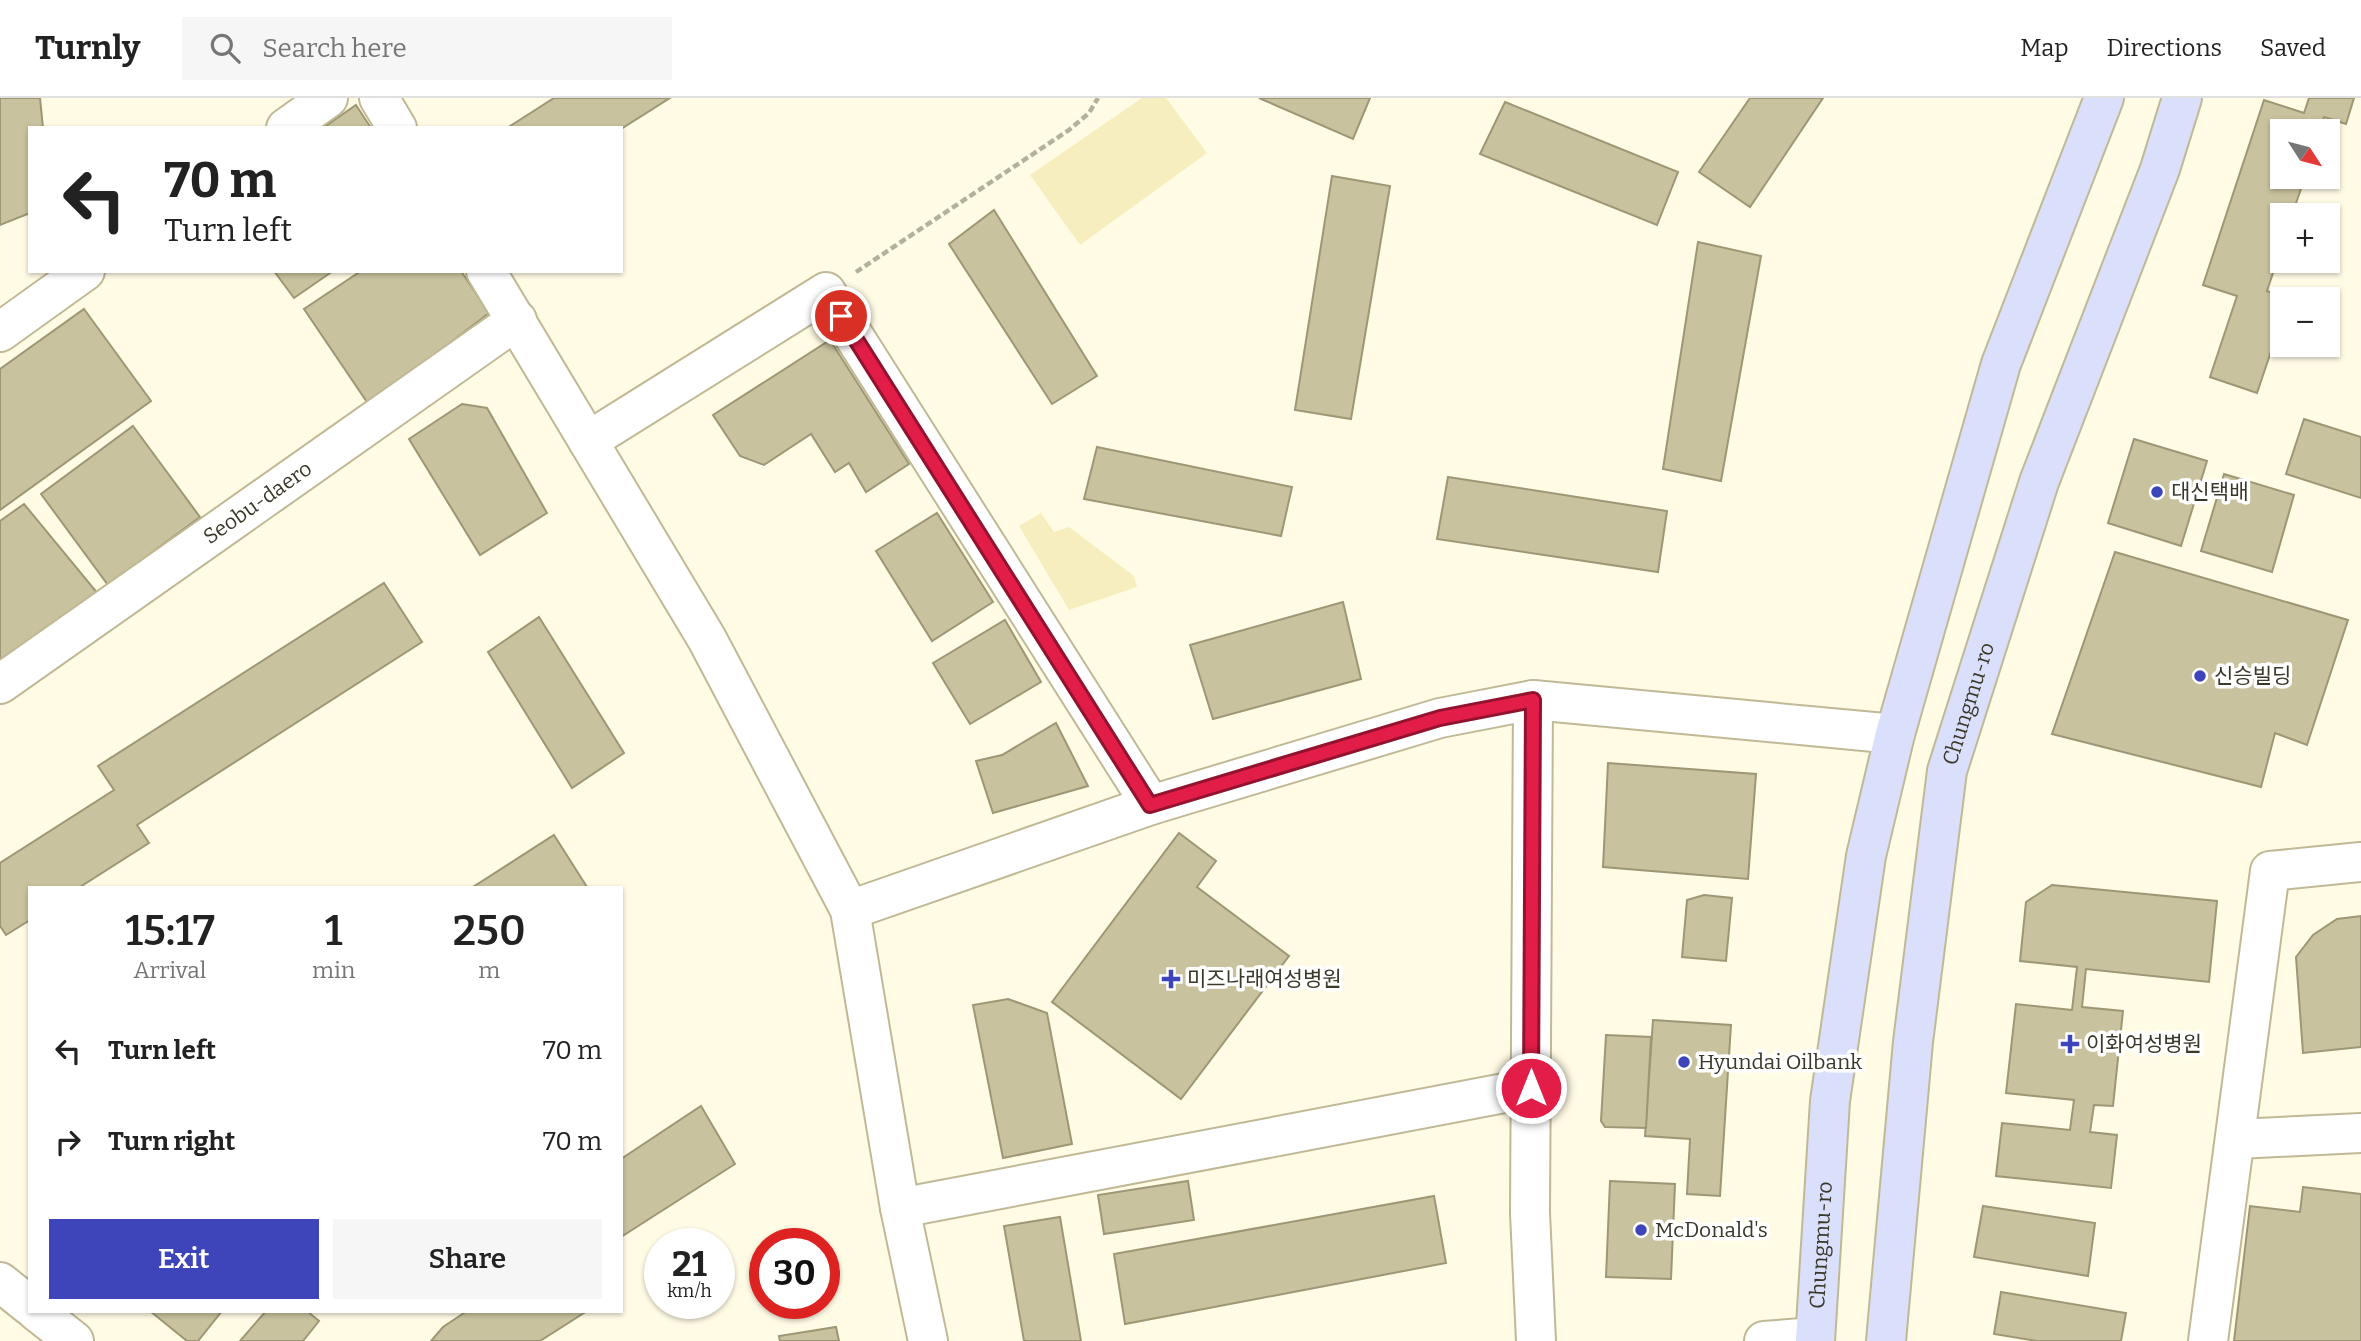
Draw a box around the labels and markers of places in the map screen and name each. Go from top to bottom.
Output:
pin [811,286,871,346]
place label: 대신택배 [2171,479,2248,505]
marker: 대신택배 [2149,484,2165,500]
place label: 신승빌딩 [2214,663,2291,689]
marker: 신승빌딩 [2192,668,2208,684]
place label: 미즈나래여성병원 [1187,966,1342,992]
marker: 미즈나래여성병원 [1161,969,1181,989]
place label: 이화여성병원 [2086,1031,2202,1057]
marker: 이화여성병원 [2060,1034,2080,1054]
place label: Hyundai Oilbank [1698,1049,1862,1075]
marker: Hyundai Oilbank [1676,1054,1692,1070]
place label: McDonald's [1655,1217,1768,1243]
marker: McDonald's [1633,1222,1649,1238]

